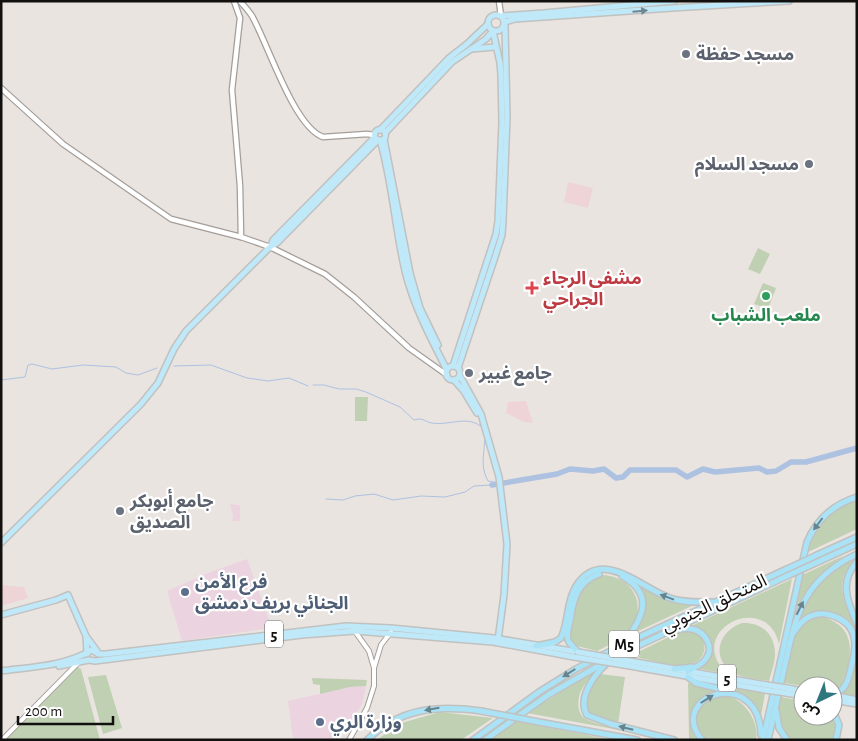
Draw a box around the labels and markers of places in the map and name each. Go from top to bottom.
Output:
place label: مسجد حفظة [696,44,794,64]
marker: مسجد حفظة [680,48,692,60]
place label: مسجد السلام [695,156,799,177]
marker: مسجد السلام [803,158,815,170]
place label: مشفى الرجاء الجراحي [543,270,642,313]
marker: مشفى الرجاء الجراحي [525,281,539,295]
marker: ملعب الشباب [760,290,772,302]
place label: ملعب الشباب [711,307,821,325]
place label: جامع غبير [478,365,552,386]
marker: جامع غبير [463,367,475,379]
place label: جامع أبوبكر الصديق [129,488,213,533]
marker: جامع أبوبكر الصديق [114,505,126,517]
place label: فرع الأمن الجنائي بريف دمشق [195,571,349,617]
marker: فرع الأمن الجنائي بريف دمشق [179,586,191,598]
place label: وزارة الري [330,714,402,736]
marker: وزارة الري [314,716,326,728]

